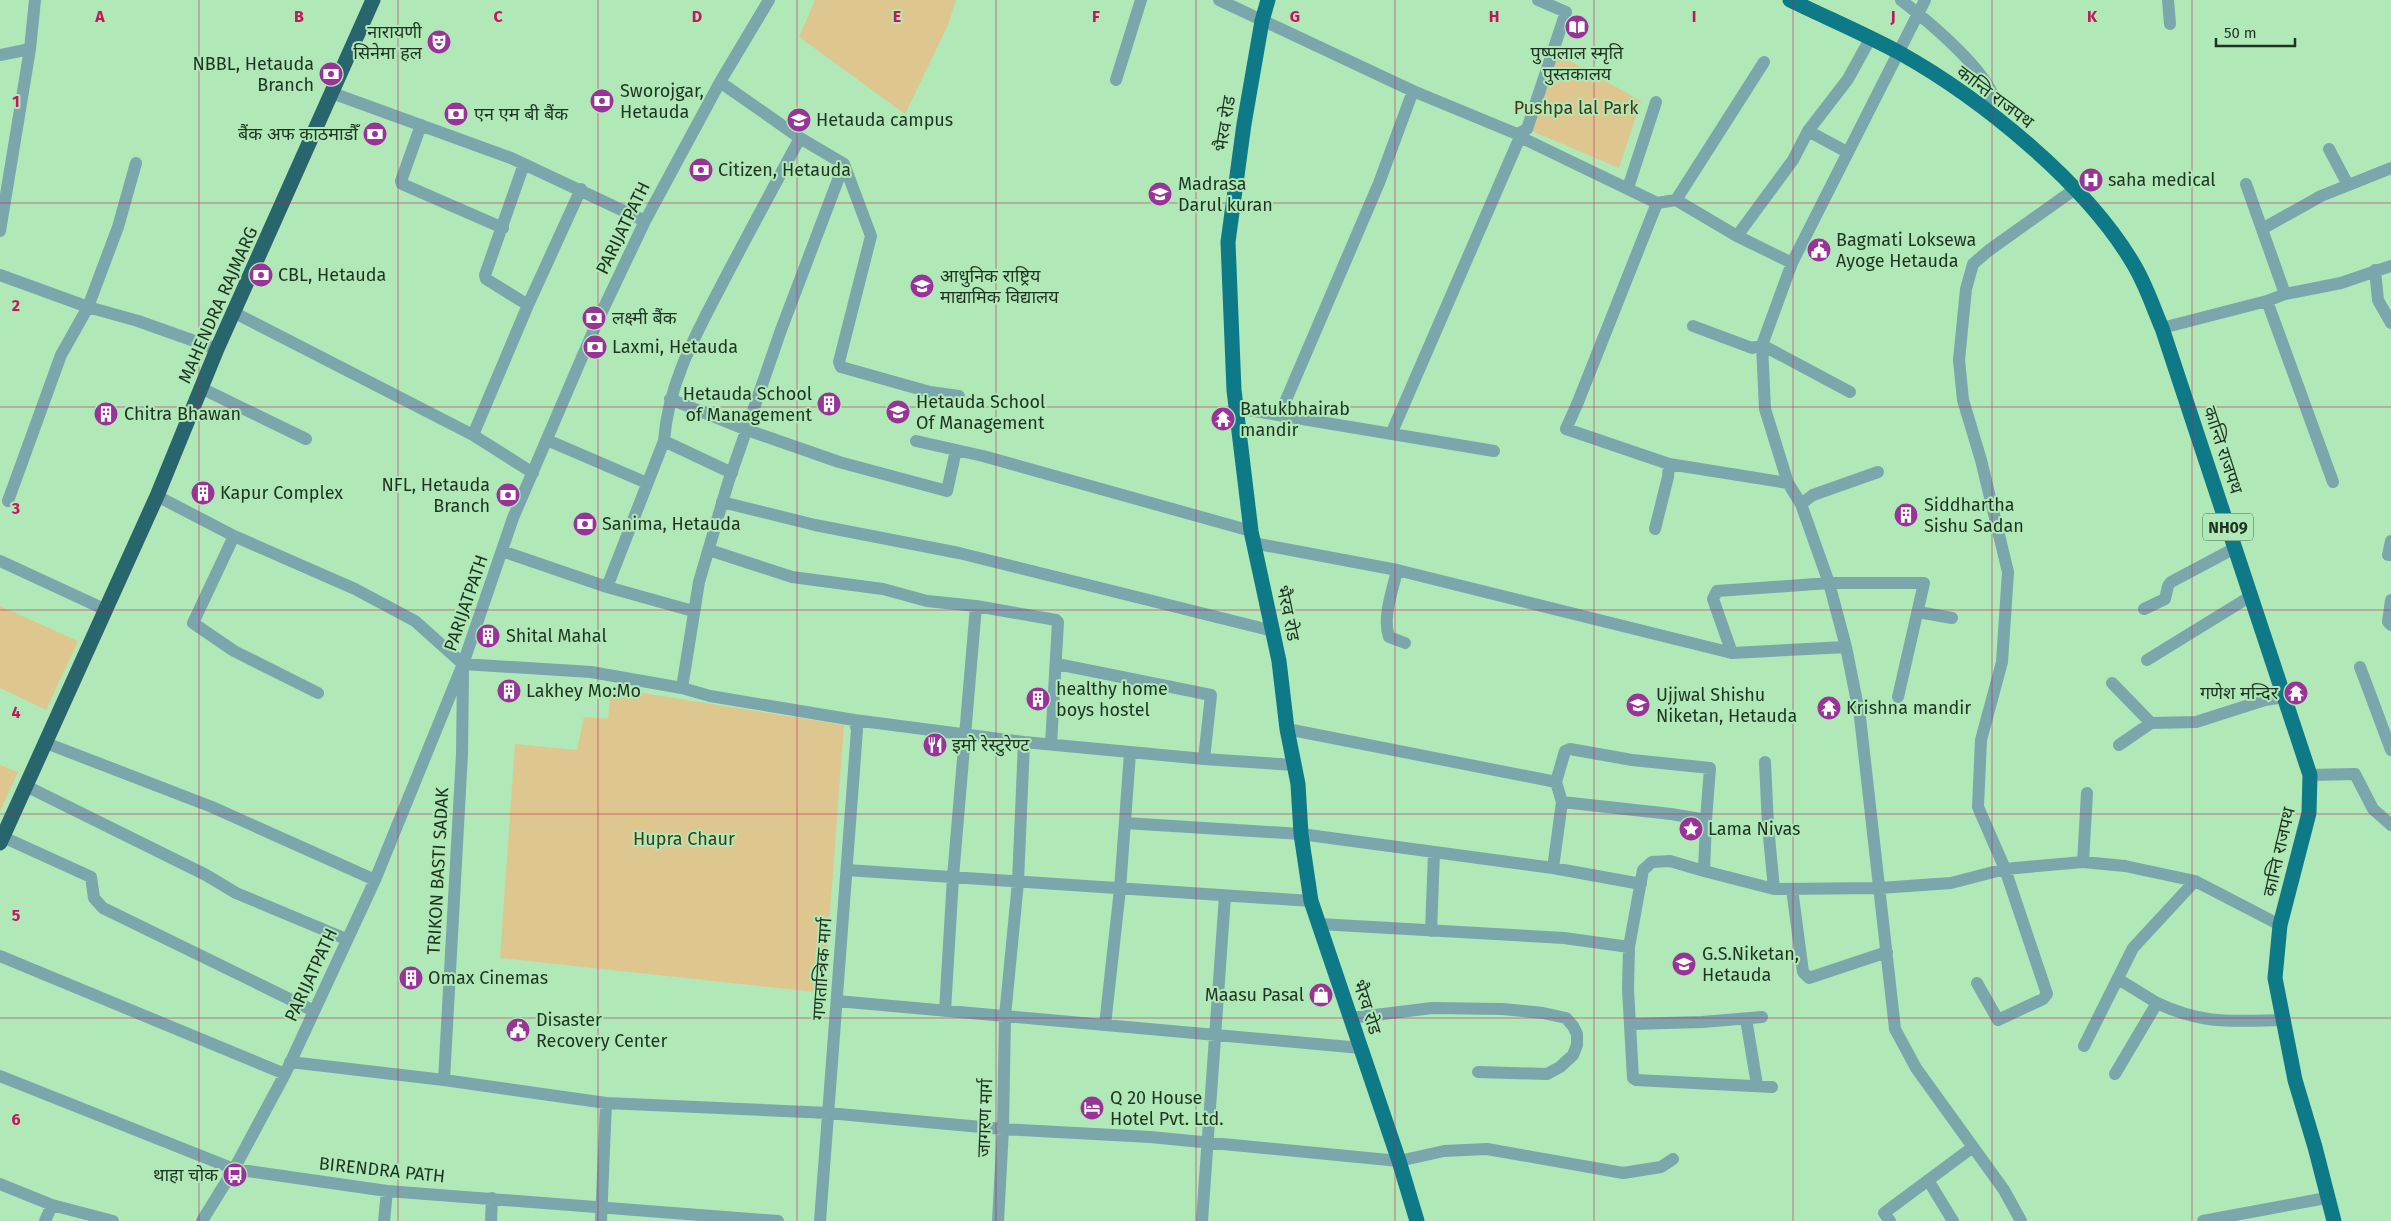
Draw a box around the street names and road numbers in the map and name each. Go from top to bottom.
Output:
street label: कान्ति राजपथ [1952,61,2038,133]
street label: भैरव रोड [1210,94,1240,154]
street label: PARIJATPATH [591,178,655,278]
street label: MAHENDRA RAJMARG [174,223,262,387]
street label: कान्ति राजपथ [2199,403,2248,497]
road number: NH09 [2203,514,2253,540]
street label: PARIJATPATH [439,552,493,654]
street label: भैरव रोड [1271,583,1305,643]
street label: TRIKON BASTI SADAK [423,786,453,955]
street label: कान्ति राजपथ [2258,805,2300,899]
street label: गणतान्त्रिक मार्ग [807,916,837,1021]
street label: PARIJATPATH [280,925,342,1025]
street label: भैरव रोड [1348,977,1386,1038]
street label: जागरण मार्ग [973,1077,997,1158]
street label: BIRENDRA PATH [318,1152,446,1188]

